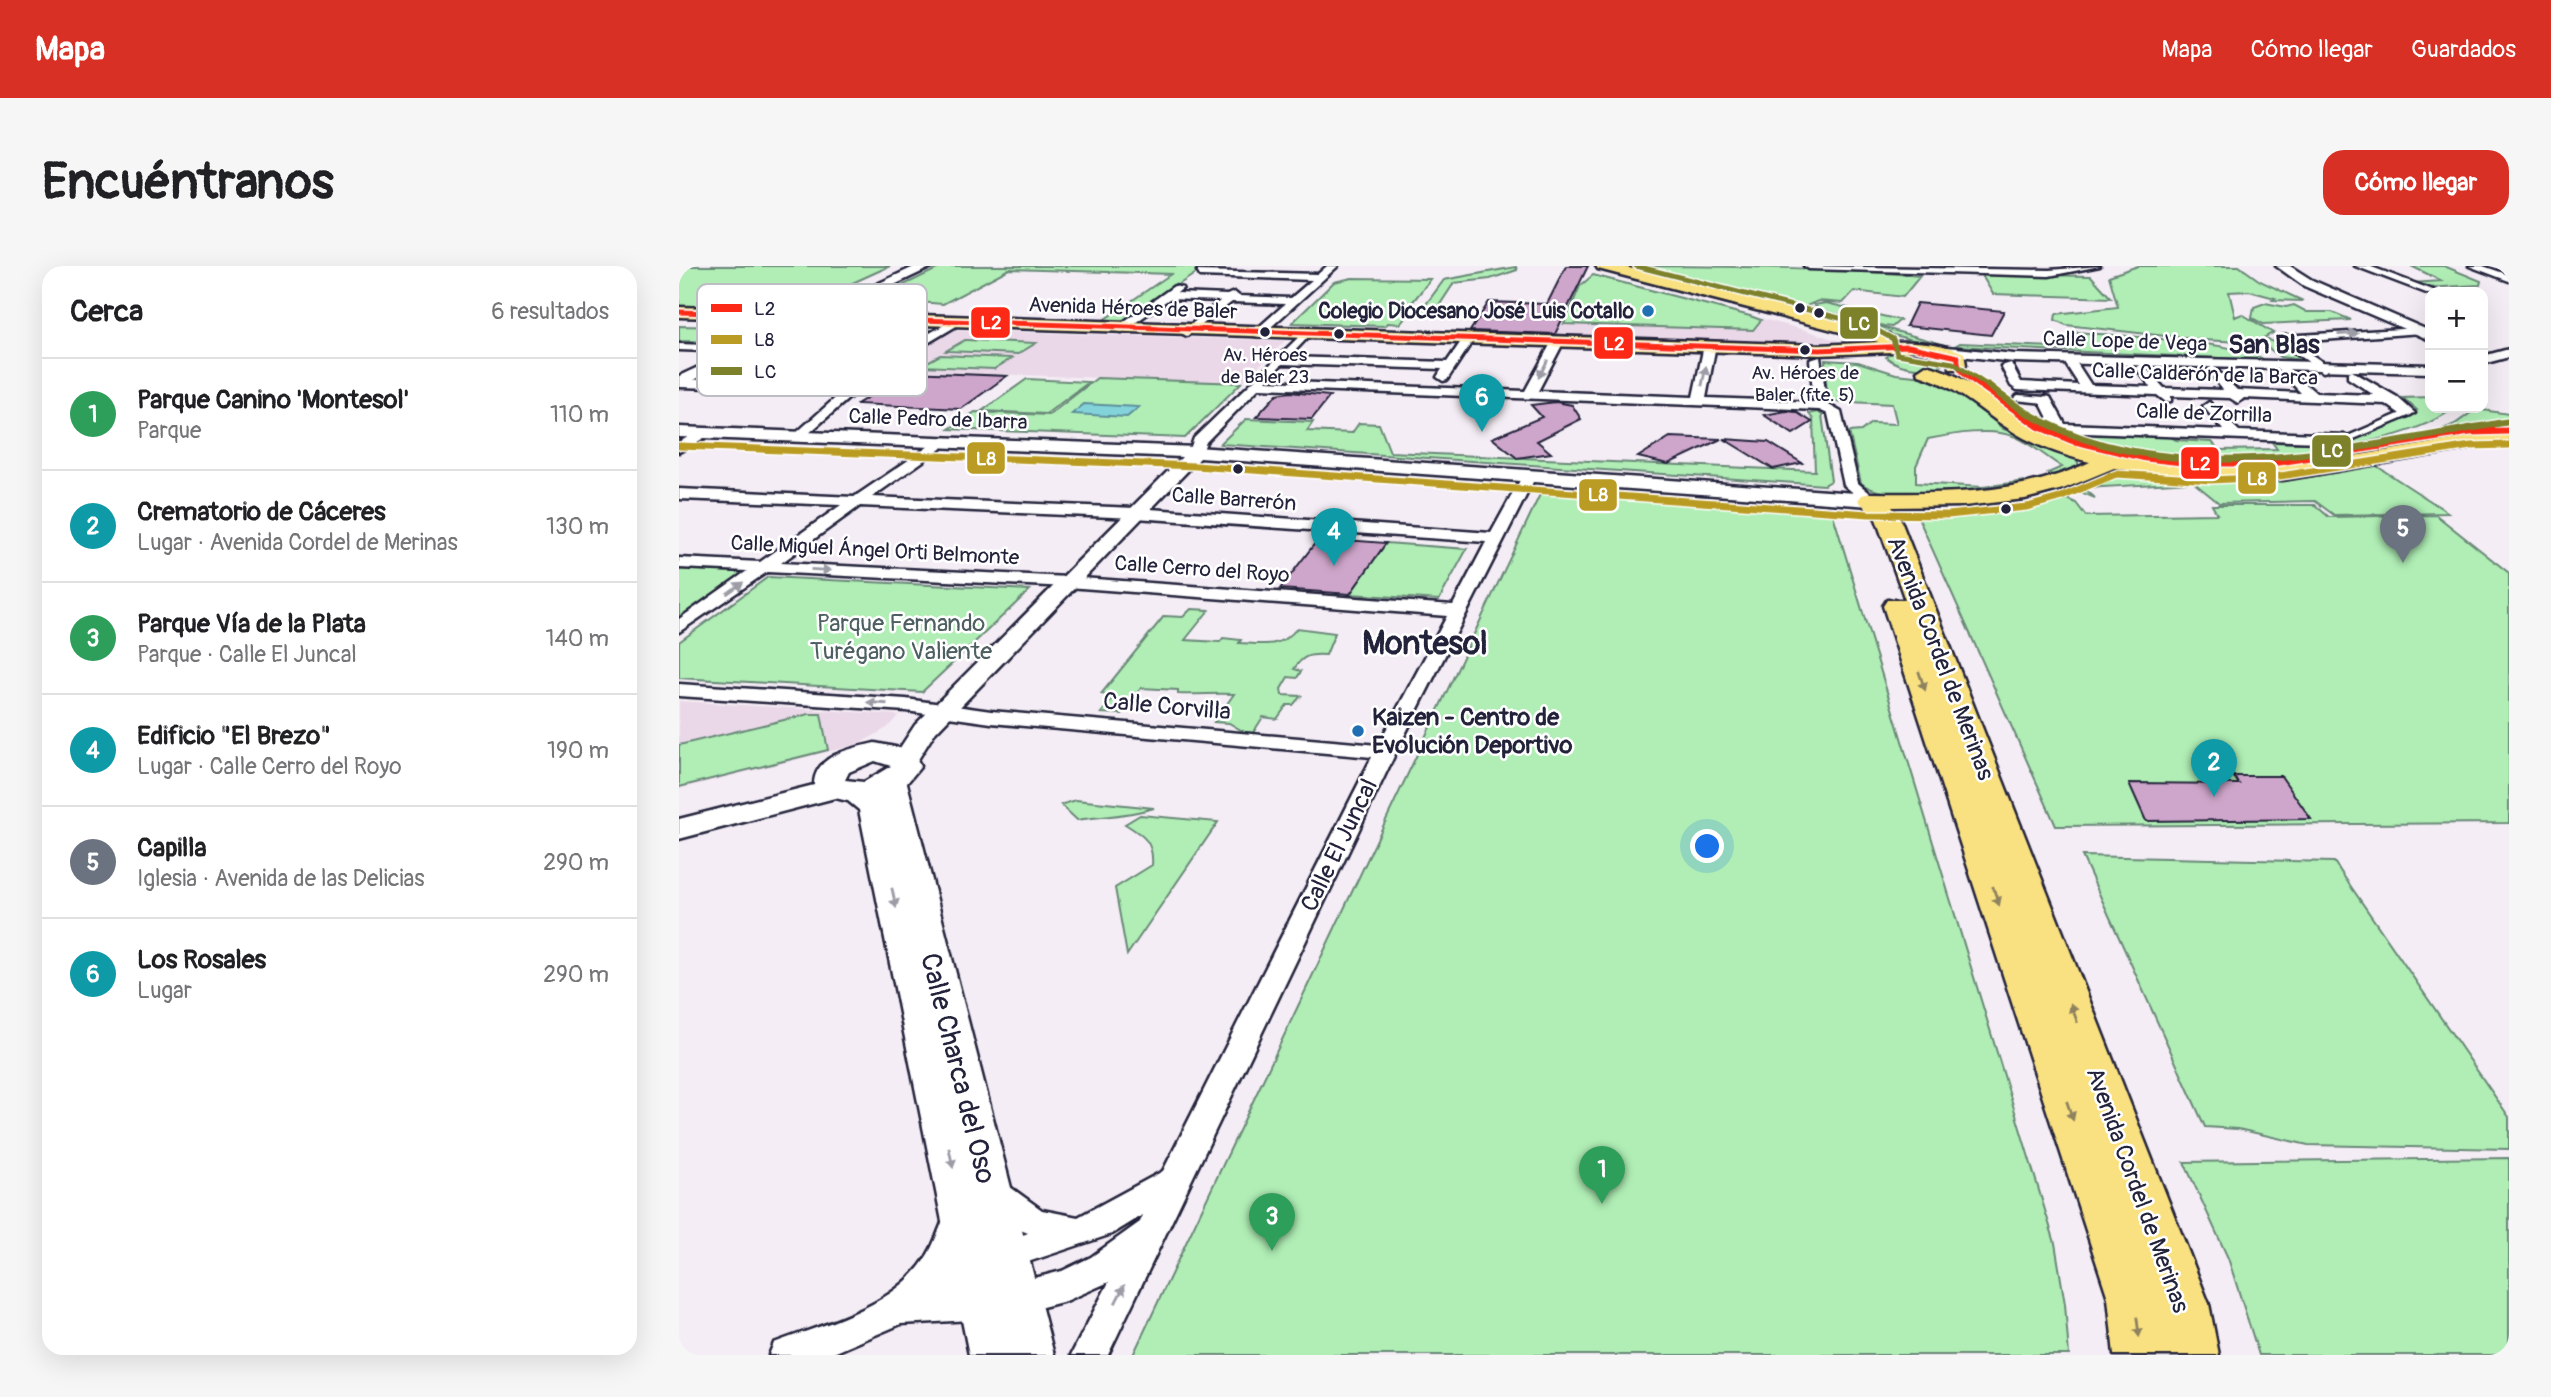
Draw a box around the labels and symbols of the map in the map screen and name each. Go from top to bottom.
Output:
legend [697,284,927,396]
street label: Avenida Héroes de Baler [1028,291,1238,326]
text: L2 [754,297,775,321]
place label: Colegio Diocesano José Luis Cotallo [1318,298,1635,325]
unlabelled marker [1793,301,1807,315]
marker: Colegio Diocesano José Luis Cotallo [1640,303,1656,319]
line badge: L2 [970,306,1011,339]
unlabelled marker [1812,306,1826,320]
line badge: LC [1839,306,1879,340]
text: L2 [980,311,1002,335]
text: LC [1848,312,1870,336]
marker: Av. Héroes de Baler 23 [1258,325,1272,339]
street label: Calle Lope de Vega [2042,325,2208,358]
line badge: L2 [1593,326,1634,360]
unlabelled marker [1332,327,1346,341]
text: L8 [754,328,774,352]
one-way arrow [2337,328,2359,339]
district label: San Blas [2228,329,2320,361]
text: L2 [1603,332,1625,356]
place label: Av. Héroes de Baler 23 [1221,343,1309,389]
marker: Av. Héroes de Baler (fte. 5) [1798,343,1812,357]
street label: Calle Calderón de la Barca [2092,357,2318,392]
text: LC [754,360,776,384]
one-way arrow [1537,360,1549,380]
place label: Av. Héroes de Baler (fte. 5) [1751,361,1859,407]
one-way arrow [1699,365,1710,387]
pin: 6 [1459,374,1505,432]
street label: Calle de Zorrilla [2135,398,2273,429]
street label: Calle Pedro de Ibarra [848,403,1028,436]
line badge: LC [2311,434,2352,468]
text: LC [2321,439,2343,463]
line badge: L8 [966,441,1006,475]
line badge: L2 [2180,446,2220,480]
text: L8 [976,447,997,471]
text: L2 [2189,452,2211,476]
line badge: L8 [2237,461,2277,495]
unlabelled marker [1231,462,1245,476]
text: L8 [2247,467,2268,491]
line badge: L8 [1578,478,1618,512]
street label: Calle Barrerón [1171,482,1297,517]
text: L8 [1588,483,1609,507]
unlabelled marker [1999,502,2013,516]
pin: 5 [2380,505,2426,563]
pin: 4 [1311,508,1357,566]
street label: Calle Miguel Ángel Orti Belmonte [730,529,1021,572]
street label: Avenida Cordel de Merinas [1881,532,2001,785]
street label: Calle Cerro del Royo [1114,550,1290,589]
one-way arrow [810,564,832,575]
one-way arrow [726,581,744,595]
park label: Parque Fernando Turégano Valiente [810,609,992,666]
district label: Montesol [1362,624,1488,664]
one-way arrow [1917,670,1928,691]
street label: Calle Corvilla [1102,686,1232,727]
one-way arrow [866,697,888,708]
place label: Kaizen - Centro de Evolución Deportivo [1372,703,1572,760]
marker: Kaizen - Centro de Evolución Deportivo [1350,723,1366,739]
pin: 2 [2191,739,2237,797]
street label: Calle El Juncal [1295,774,1384,916]
your location [1690,829,1724,863]
one-way arrow [1991,885,2002,906]
one-way arrow [888,887,899,909]
street label: Calle Charca del Oso [912,950,1003,1187]
one-way arrow [2068,1002,2079,1023]
street label: Avenida Cordel de Merinas [2080,1064,2196,1317]
one-way arrow [2065,1100,2076,1121]
pin: 1 [1579,1146,1625,1204]
one-way arrow [945,1147,956,1169]
pin: 3 [1249,1193,1295,1251]
one-way arrow [1114,1284,1126,1304]
one-way arrow [2133,1316,2144,1338]

